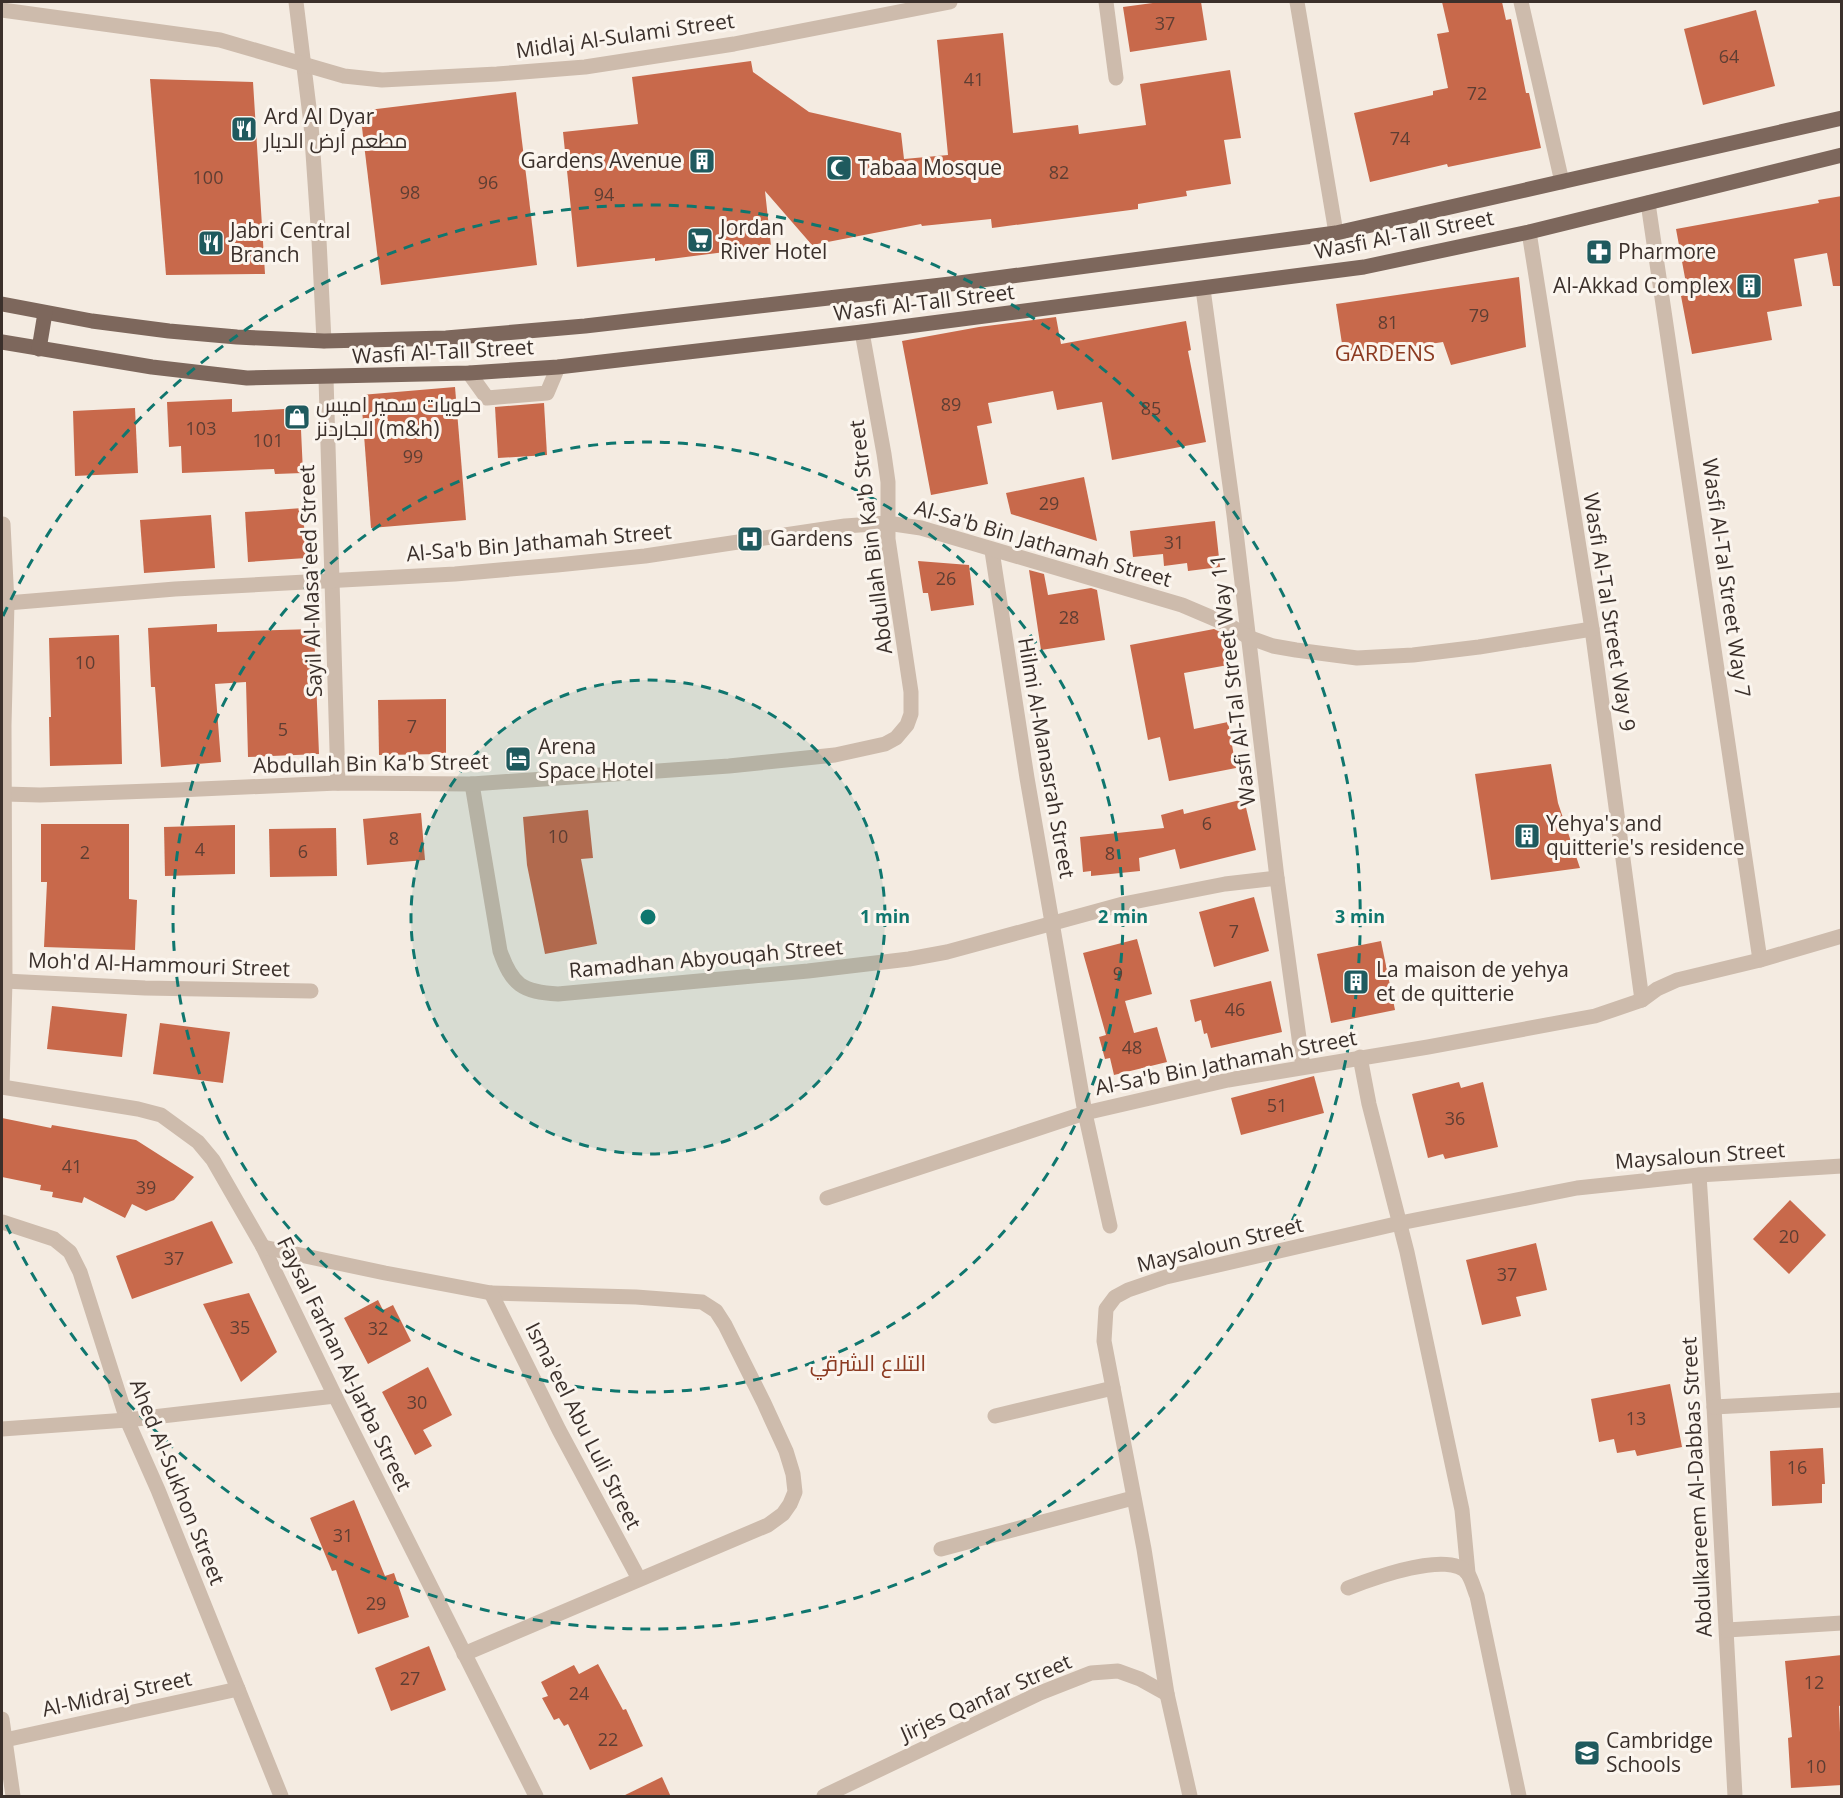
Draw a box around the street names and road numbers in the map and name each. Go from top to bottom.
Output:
street label: Midlaj Al-Sulami Street [514,6,736,64]
street label: Wasfi Al-Tall Street [1312,203,1496,265]
street label: Wasfi Al-Tall Street [832,277,1016,327]
street label: Wasfi Al-Tall Street [351,332,535,370]
street label: Abdullah Bin Ka'b Street [842,418,898,656]
street label: Wasfi Al-Tal Street Way 7 [1696,456,1758,699]
street label: Sayil Al-Masa'eed Street [292,464,328,698]
street label: Wasfi Al-Tal Street Way 9 [1577,490,1643,733]
street label: Al-Sa'b Bin Jathamah Street [912,493,1175,593]
street label: Al-Sa'b Bin Jathamah Street [405,516,673,568]
street label: Wasfi Al-Tal Street Way 11 [1203,553,1261,808]
street label: Hilmi Al-Manasrah Street [1012,635,1082,880]
street label: Abdullah Bin Ka'b Street [253,747,489,779]
street label: Ramadhan Abyouqah Street [568,932,844,984]
street label: Moh'd Al-Hammouri Street [28,945,291,983]
street label: Al-Sa'b Bin Jathamah Street [1093,1023,1359,1101]
street label: Maysaloun Street [1614,1135,1786,1175]
street label: Maysaloun Street [1134,1210,1306,1278]
street label: Faysal Farhan Al-Jarba Street [271,1232,419,1495]
street label: Isma'eel Abu Luli Street [519,1317,648,1534]
street label: Abdulkareem Al-Dabbas Street [1674,1336,1718,1638]
street label: Ahed Al-Sukhon Street [124,1375,232,1589]
street label: Jirjes Qanfar Street [894,1647,1076,1748]
street label: Al-Midraj Street [40,1664,194,1723]

